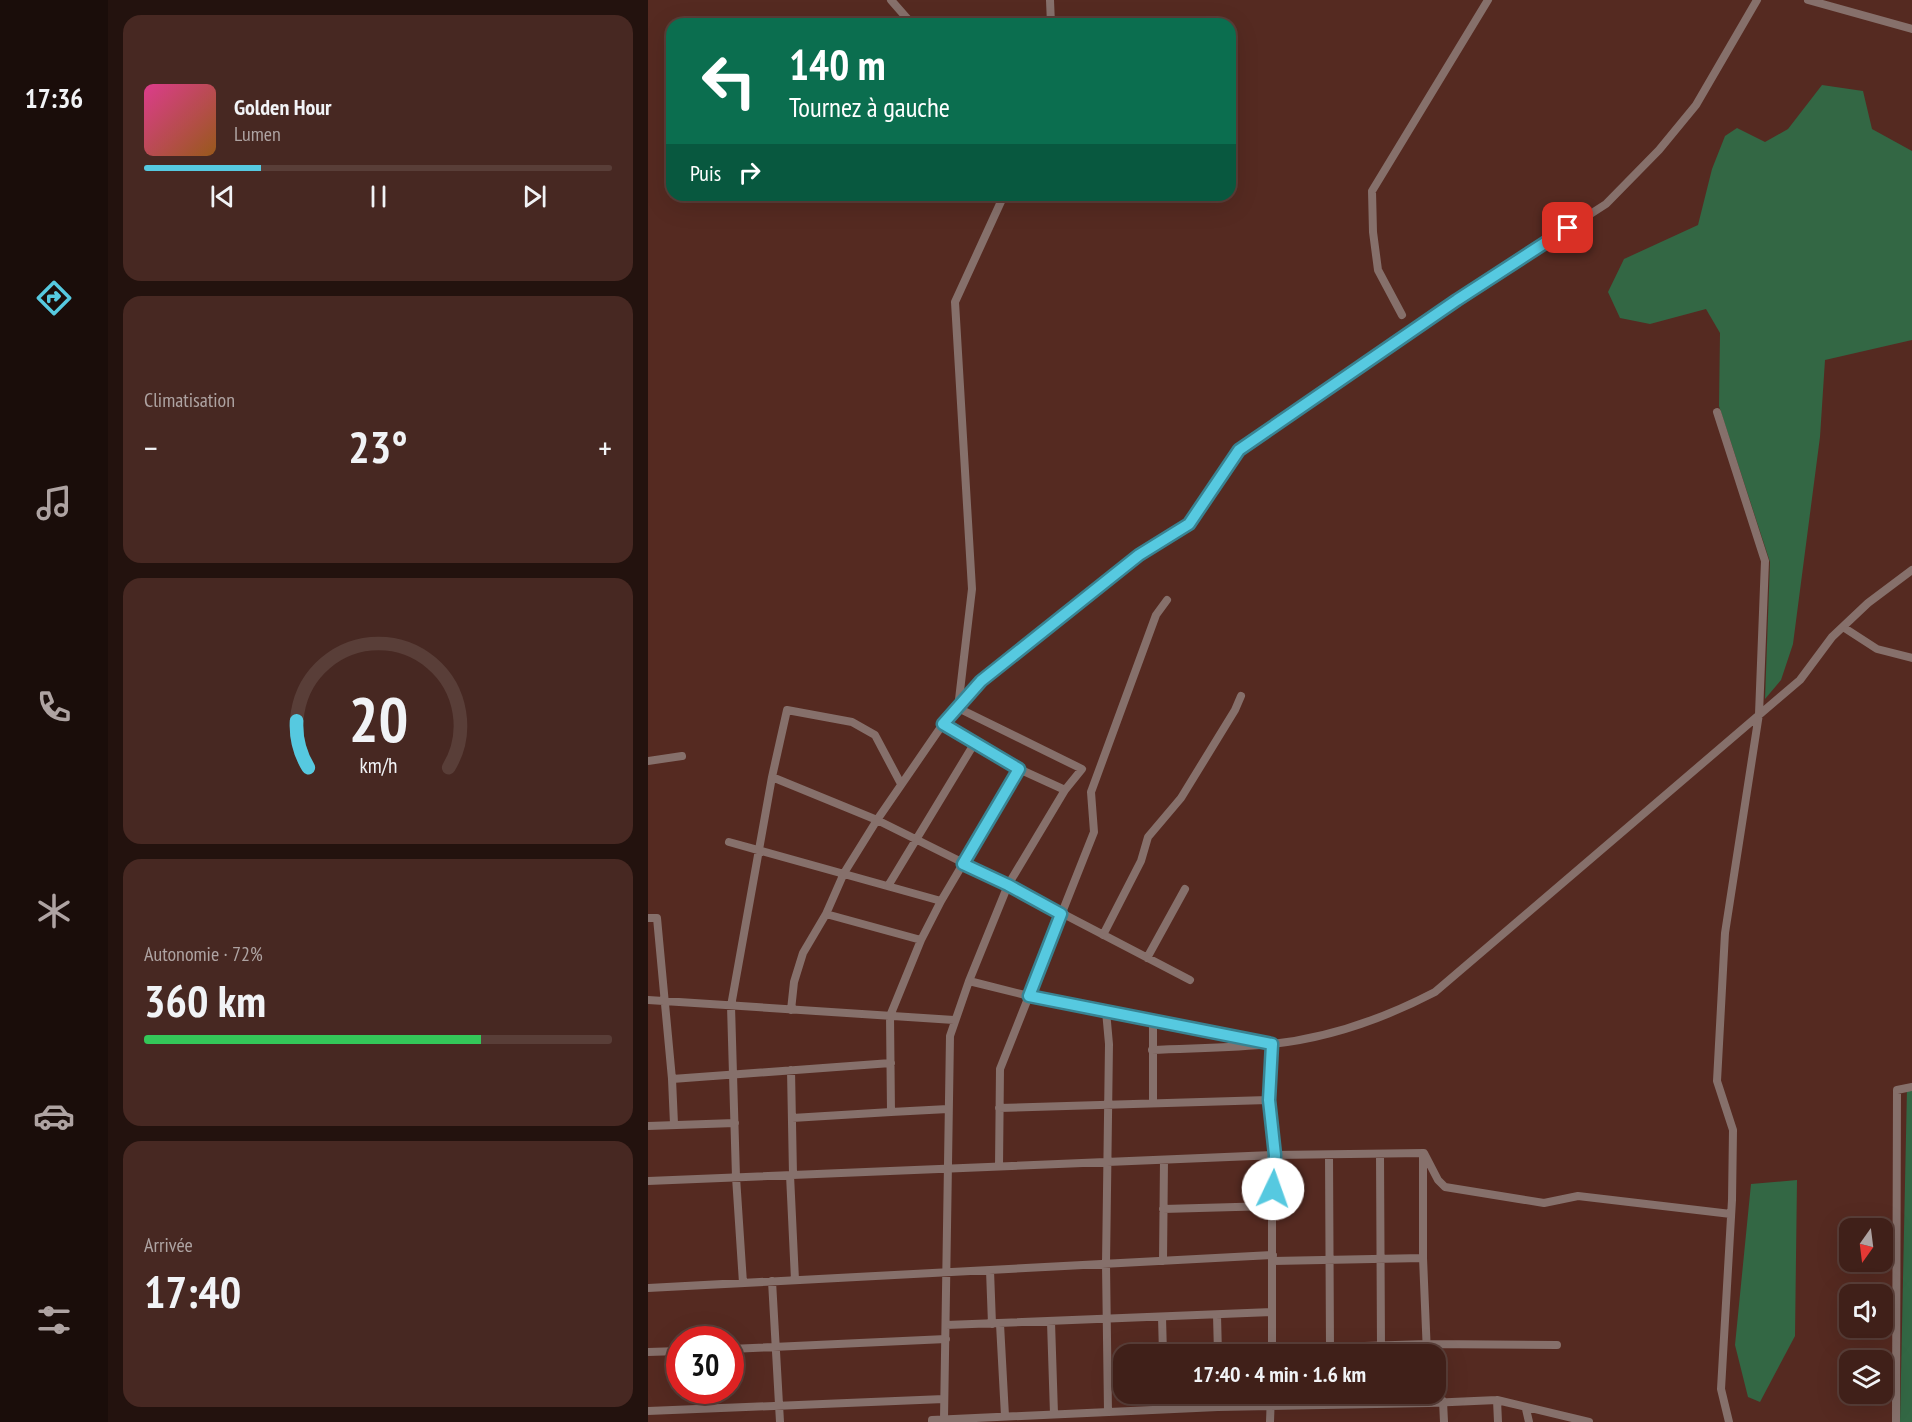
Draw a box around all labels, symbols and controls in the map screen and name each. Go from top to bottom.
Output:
text: 140 m [789,37,886,92]
icon: left [690,42,768,120]
text: 17:36 [25,81,83,115]
text: Tournez à gauche [789,90,950,124]
text: Golden Hour [234,93,332,121]
text: Lumen [234,121,281,147]
icon: right [733,156,766,189]
text: Puis [690,159,721,187]
icon: previous [206,180,239,213]
icon: pause [362,180,395,213]
icon: next [518,180,551,213]
pin [1542,202,1593,253]
icon: arrive [1551,211,1584,244]
icon: directions [33,277,75,319]
text: Climatisation [144,387,235,413]
text: 23° [348,417,408,475]
text: − [144,426,158,469]
text: + [598,426,612,469]
icon: music [33,482,75,524]
text: 20 [348,678,408,759]
icon: phone [33,686,75,728]
text: km/h [359,751,397,779]
icon: climate [33,890,75,932]
text: Autonomie · 72% [144,941,263,967]
text: 360 km [144,971,266,1029]
icon: car [33,1095,75,1137]
position arrow [1241,1157,1305,1221]
north arrow [1839,1218,1893,1272]
map controls [1839,1218,1893,1404]
text: Arrivée [144,1232,193,1258]
text: 17:40 [144,1262,241,1320]
button: sound [1839,1284,1893,1338]
icon: filters [33,1299,75,1341]
speed limit sign: 30 [666,1326,744,1404]
button: layers [1839,1350,1893,1404]
text: 17:40 · 4 min · 1.6 km [1193,1360,1366,1388]

